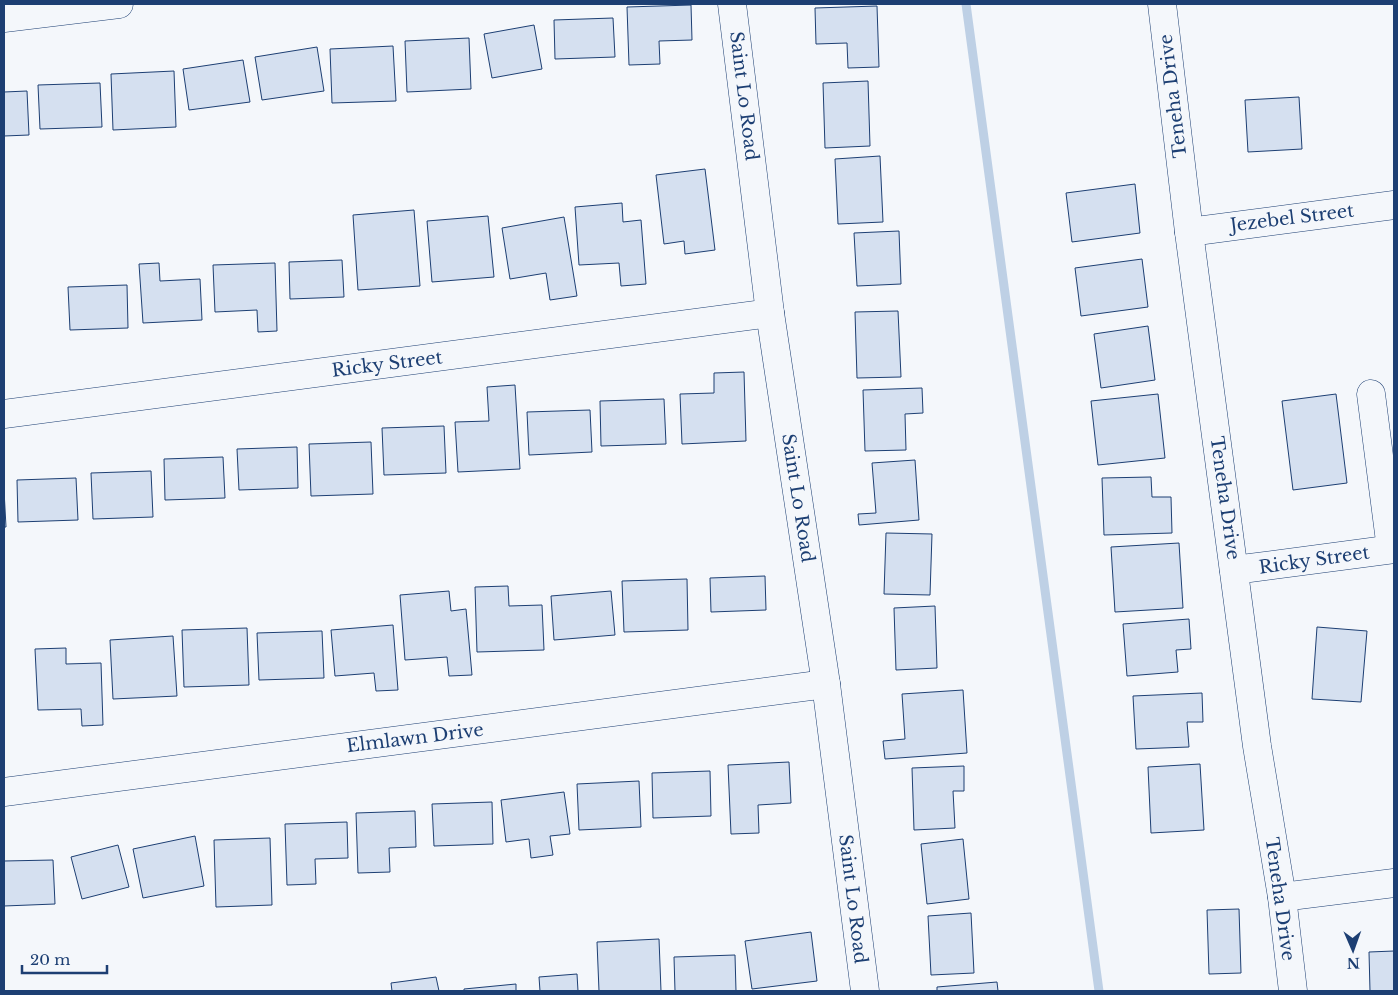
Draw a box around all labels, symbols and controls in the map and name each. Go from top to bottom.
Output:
street label: Saint Lo Road [725,30,763,162]
street label: Teneha Drive [1155,33,1191,159]
street label: Jezebel Street [1227,199,1355,237]
street label: Ricky Street [330,346,444,382]
street label: Saint Lo Road [777,432,819,564]
street label: Teneha Drive [1205,435,1245,561]
street label: Ricky Street [1257,541,1371,579]
street label: Elmlawn Drive [345,719,485,757]
street label: Saint Lo Road [834,833,872,965]
street label: Teneha Drive [1260,836,1300,962]
north arrow [1328,925,1378,975]
scale bar [22,942,108,974]
text: 20 m [30,950,70,969]
text: N [1347,954,1360,972]

